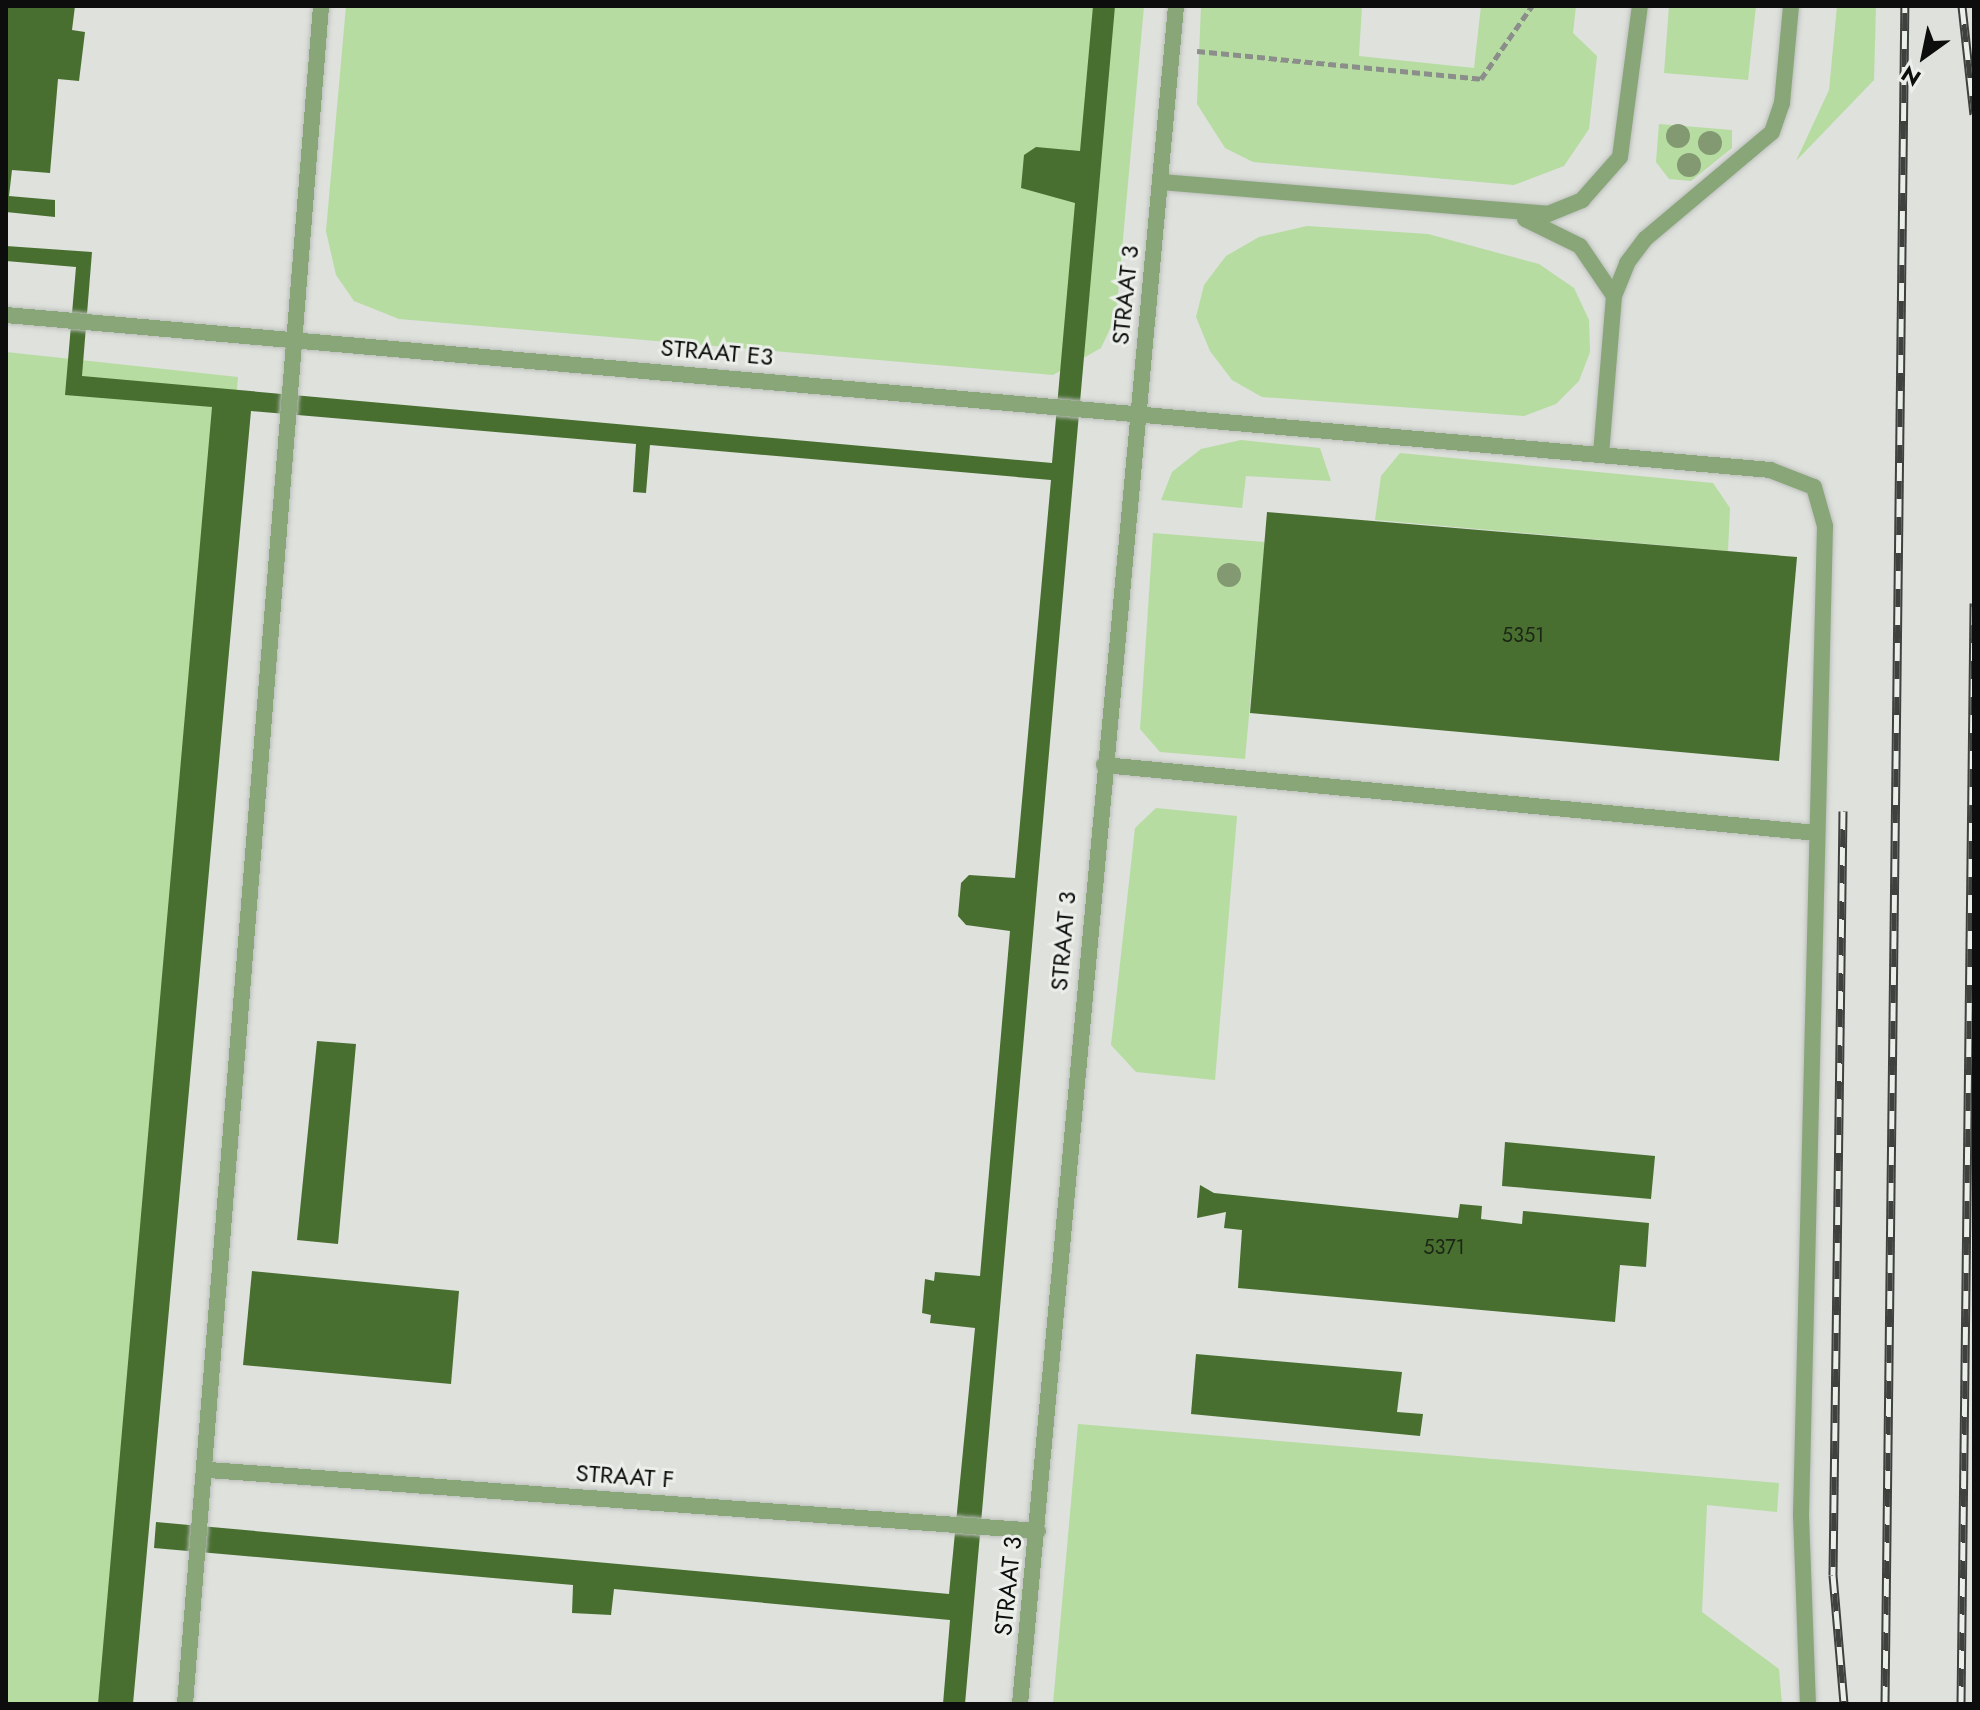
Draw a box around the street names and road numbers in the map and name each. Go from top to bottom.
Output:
street label: STRAAT 3 [1105,244,1145,346]
street label: STRAAT E3 [659,333,775,371]
street label: STRAAT 3 [1044,890,1082,992]
street label: STRAAT F [575,1458,675,1494]
street label: STRAAT 3 [988,1535,1028,1637]

